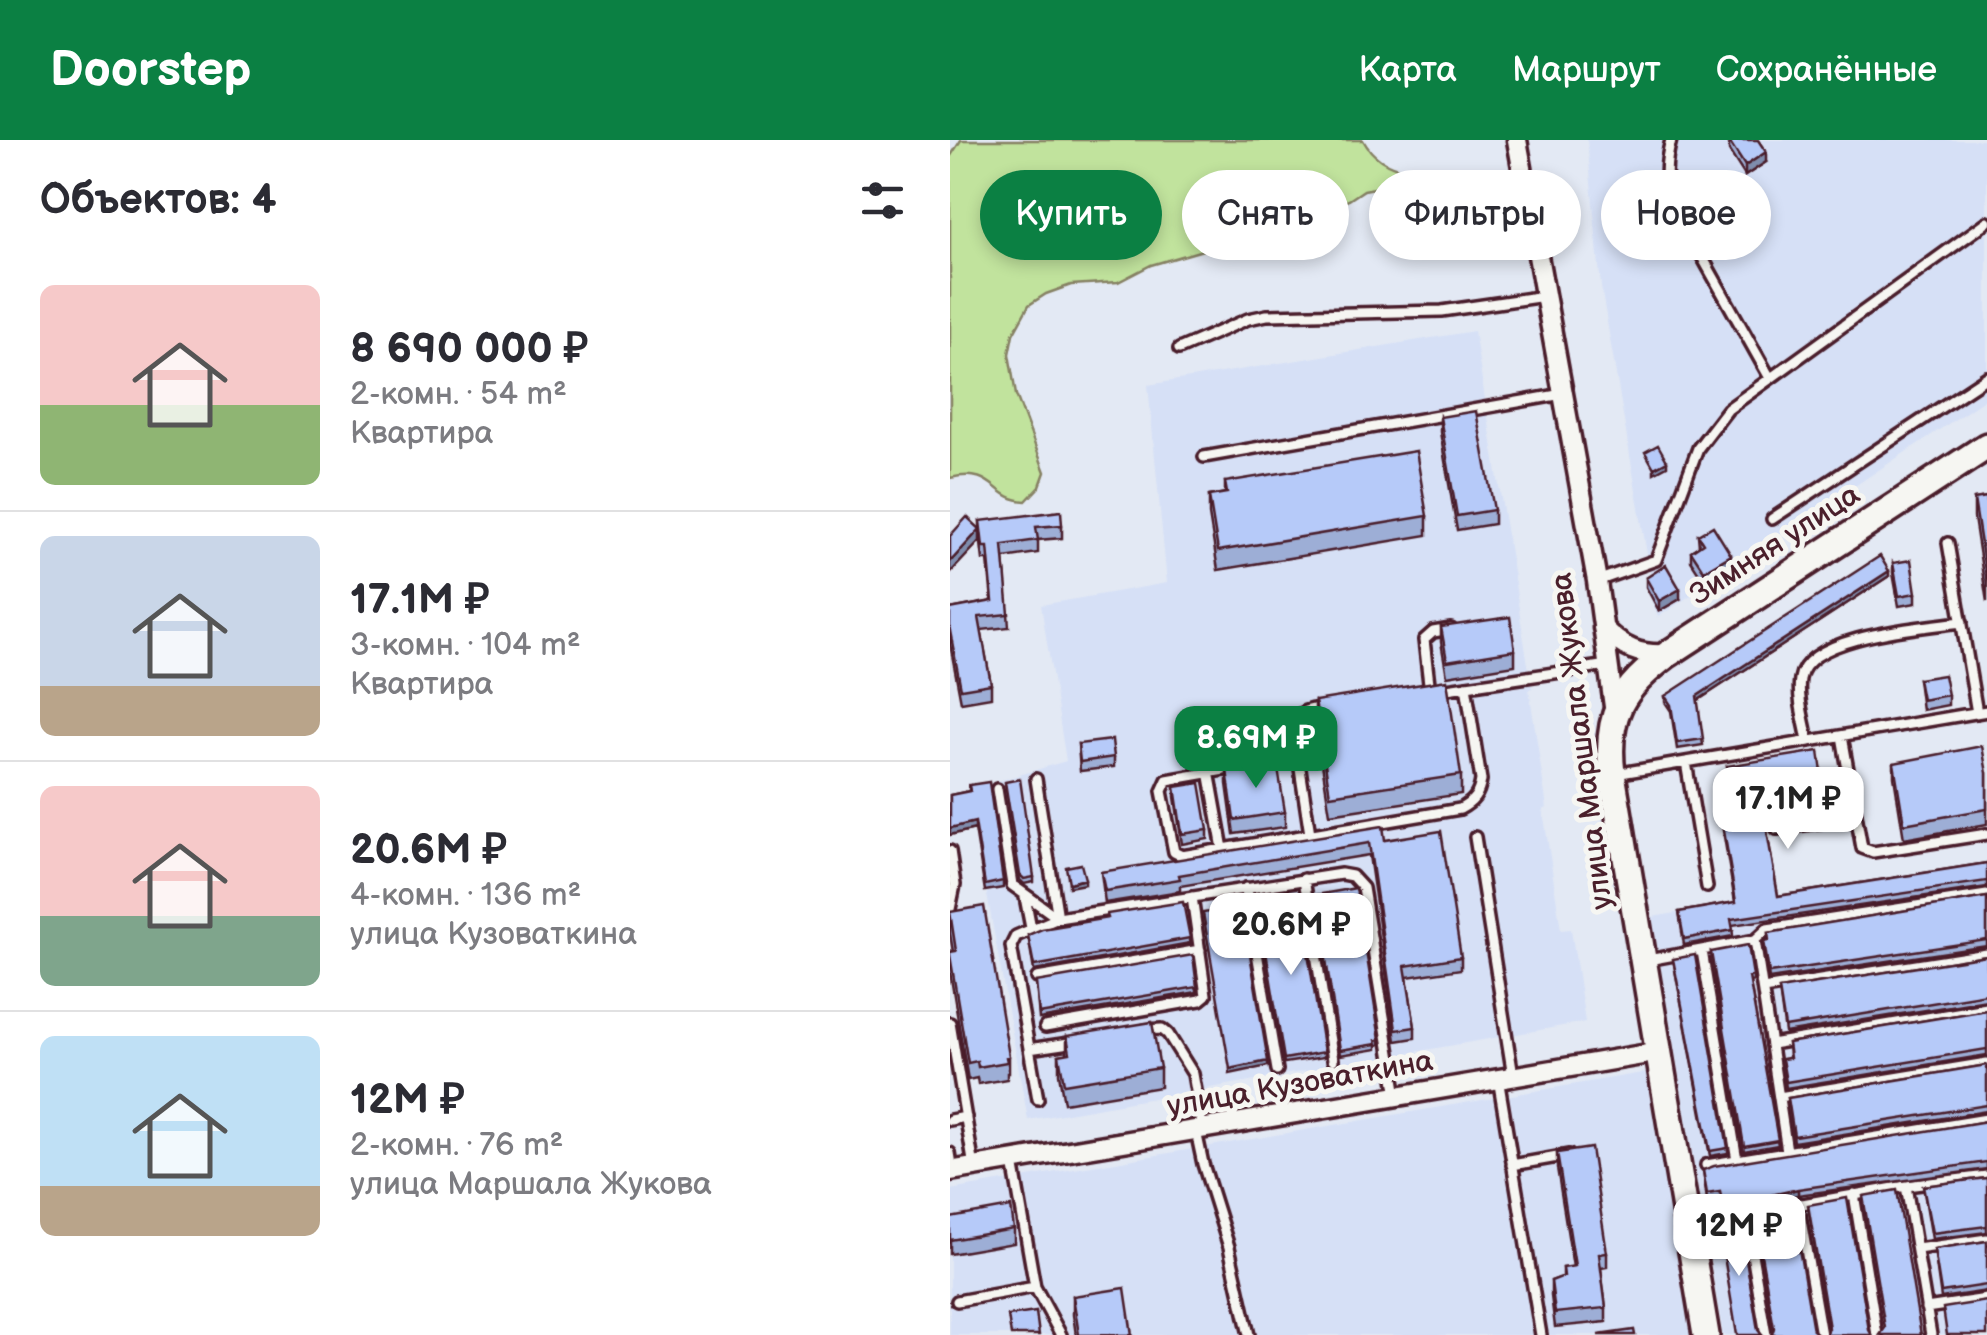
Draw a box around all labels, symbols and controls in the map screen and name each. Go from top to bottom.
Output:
text: Doorstep [50,42,251,99]
text: Карта [1358,49,1457,92]
text: Маршрут [1512,49,1661,92]
text: Сохранённые [1716,49,1937,92]
chip: Купить [980,170,1162,260]
chip: Снять [1182,170,1349,260]
chip: Фильтры [1369,170,1581,260]
chip: Новое [1601,170,1771,260]
icon: filters [855,173,910,228]
text: Объектов: 4 [40,175,277,226]
text: 8 690 000 ₽ [350,324,588,375]
icon: home [120,325,240,445]
text: 2-комн. · 54 m² [350,375,567,414]
text: Квартира [350,414,493,453]
street label: Зимняя улица [1683,477,1867,613]
street label: улица Маршала Жукова [1543,570,1621,912]
text: 17.1M ₽ [350,575,490,626]
icon: home [120,576,240,696]
text: 3-комн. · 104 m² [350,626,581,665]
text: Квартира [350,665,493,704]
pin: 8.69M ₽ [1164,706,1348,791]
text: 8.69M ₽ [1196,719,1316,758]
pin: 17.1M ₽ [1696,767,1880,852]
text: 17.1M ₽ [1735,780,1841,819]
text: 20.6M ₽ [350,825,507,876]
icon: home [120,826,240,946]
text: 4-комн. · 136 m² [350,876,581,915]
pin: 20.6M ₽ [1199,893,1383,978]
text: 20.6M ₽ [1231,906,1351,945]
text: улица Кузоваткина [350,915,637,954]
street label: улица Кузоваткина [1164,1043,1436,1125]
text: 12M ₽ [350,1075,465,1126]
icon: home [120,1076,240,1196]
text: 2-комн. · 76 m² [350,1126,563,1165]
text: улица Маршала Жукова [350,1165,712,1204]
pin: 12M ₽ [1669,1194,1809,1279]
text: 12M ₽ [1695,1207,1783,1246]

